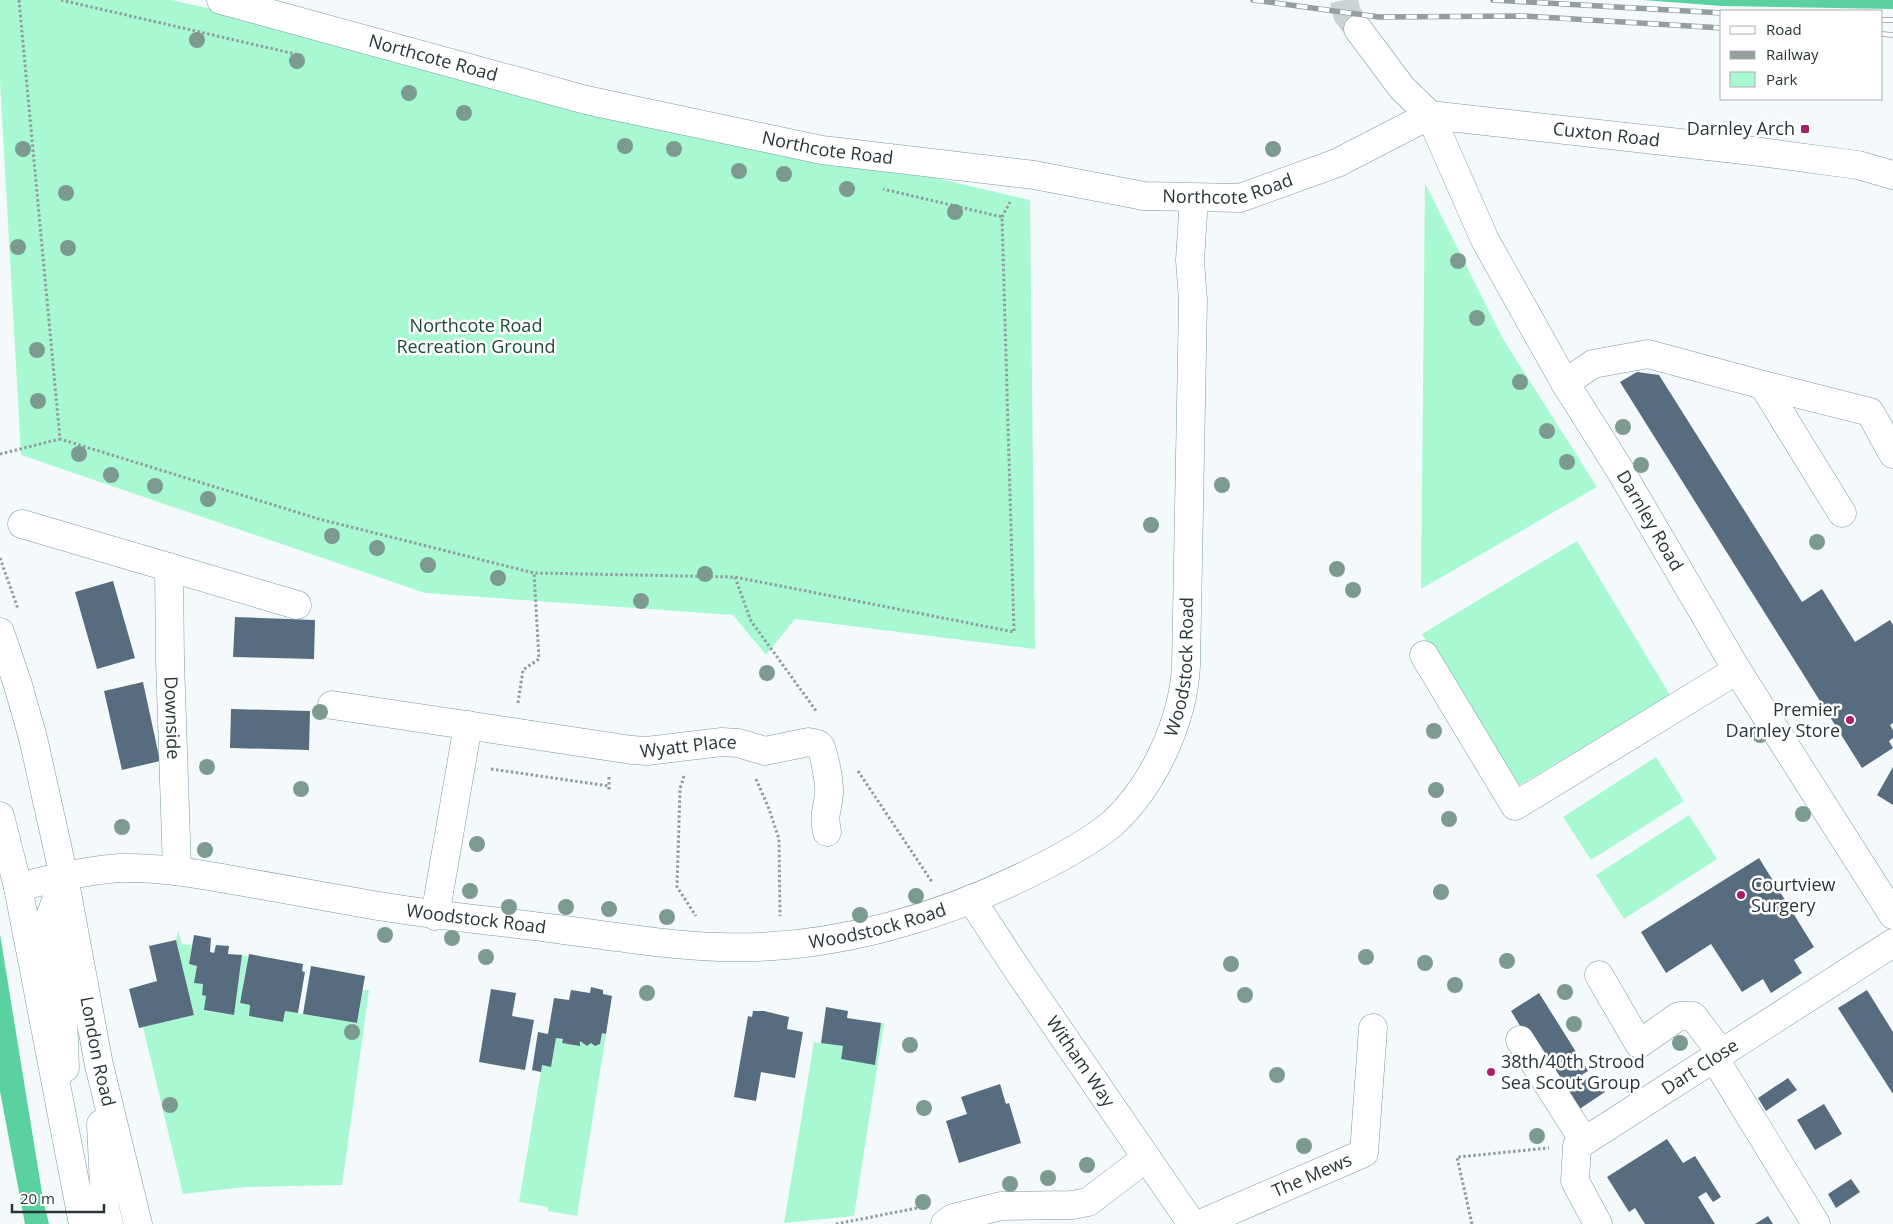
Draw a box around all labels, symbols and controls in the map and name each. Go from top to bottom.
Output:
legend [1720,10,1883,100]
text: Road [1766,19,1802,39]
street label: Northcote Road [366,28,501,86]
text: Railway [1766,44,1819,64]
text: Park [1766,69,1797,89]
street label: Cuxton Road [1552,116,1661,152]
place label: Darnley Arch [1687,116,1795,140]
marker: Darnley Arch [1799,123,1811,135]
street label: Northcote Road [760,125,895,169]
street label: Northcote Road [1162,167,1296,209]
park label: Northcote Road Recreation Ground [396,313,556,358]
street label: Darnley Road [1612,465,1689,575]
street label: Woodstock Road [1158,597,1198,740]
street label: Downside [160,676,186,760]
place label: Premier Darnley Store [1726,697,1841,742]
marker: Premier Darnley Store [1844,714,1856,726]
street label: Wyatt Place [638,729,738,763]
place label: Courtview Surgery [1751,872,1836,917]
marker: Courtview Surgery [1735,889,1747,901]
street label: Woodstock Road [807,897,949,953]
street label: Woodstock Road [405,898,548,939]
street label: London Road [75,994,122,1109]
street label: Witham Way [1042,1011,1122,1112]
street label: Dart Close [1656,1033,1743,1100]
place label: 38th/40th Strood Sea Scout Group [1501,1049,1645,1094]
marker: 38th/40th Strood Sea Scout Group [1485,1066,1497,1078]
street label: The Mews [1268,1147,1355,1202]
scale bar [12,1182,105,1214]
text: 20 m [20,1188,55,1208]

